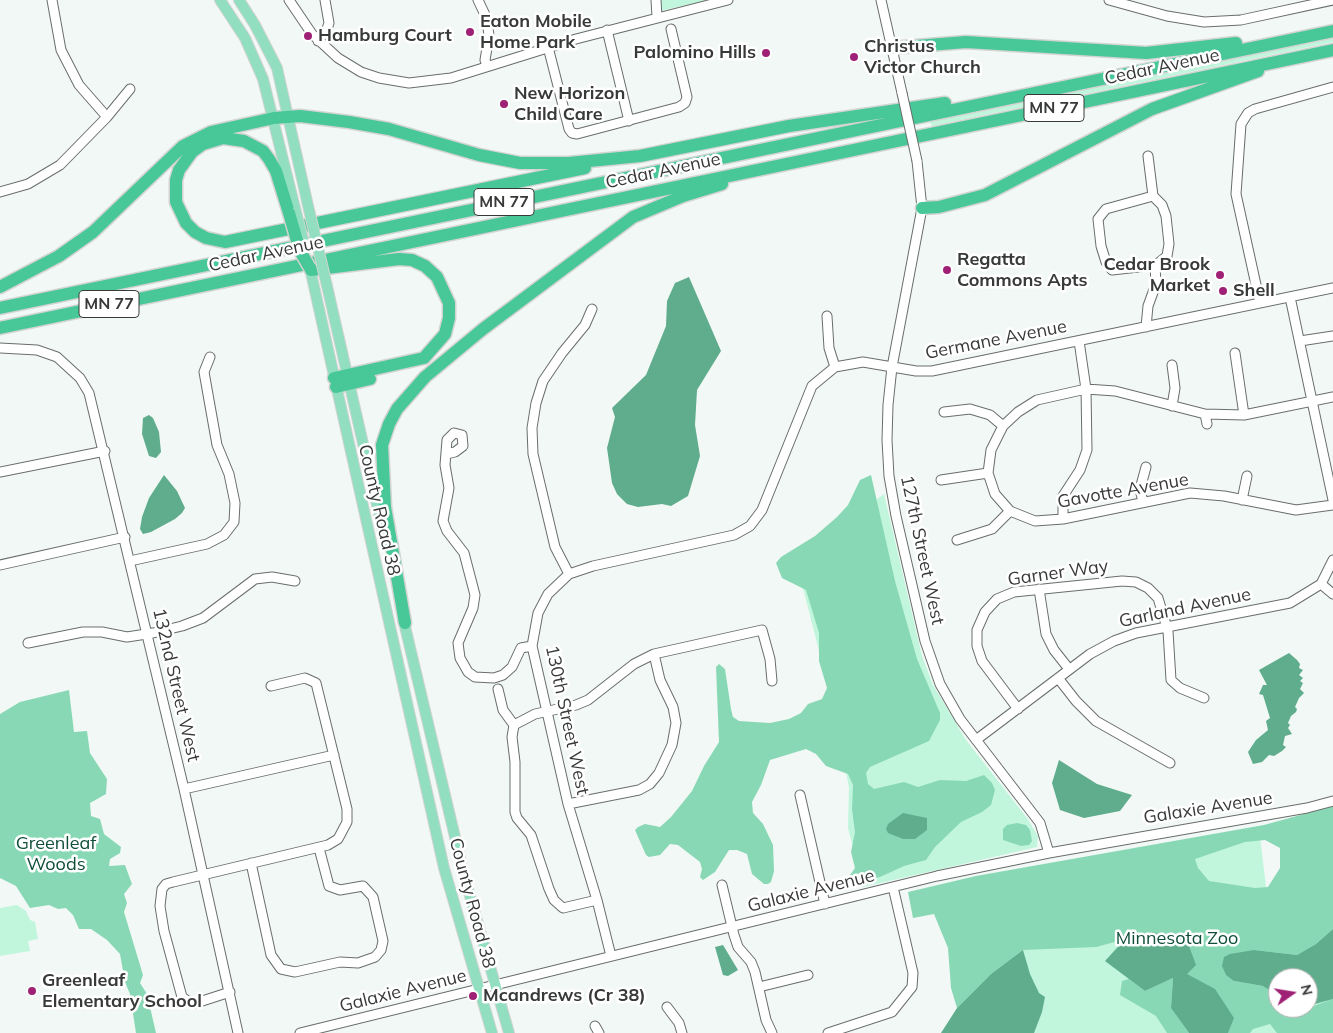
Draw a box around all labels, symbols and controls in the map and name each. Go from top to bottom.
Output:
place label: Eaton Mobile Home Park [480,11,592,54]
place label: Hamburg Court [318,25,452,47]
marker: Eaton Mobile Home Park [464,26,476,38]
marker: Hamburg Court [302,30,314,42]
place label: Christus Victor Church [864,36,981,78]
place label: Palomino Hills [634,42,756,64]
street label: Cedar Avenue [1103,44,1221,90]
marker: Palomino Hills [760,47,772,59]
marker: Christus Victor Church [848,51,860,63]
place label: New Horizon Child Care [514,83,625,126]
road number: MN 77 [1024,95,1084,122]
marker: New Horizon Child Care [498,98,510,110]
street label: Cedar Avenue [604,148,722,194]
road number: MN 77 [474,188,534,216]
street label: Cedar Avenue [207,231,325,277]
place label: Regatta Commons Apts [957,249,1088,292]
place label: Cedar Brook Market [1104,254,1210,296]
marker: Regatta Commons Apts [941,264,953,276]
marker: Cedar Brook Market [1214,269,1226,281]
place label: Shell [1233,280,1275,302]
marker: Shell [1217,285,1229,297]
road number: MN 77 [79,290,139,318]
street label: Germane Avenue [923,316,1069,364]
street label: County Road 38 [353,442,405,578]
street label: Gavotte Avenue [1056,469,1190,513]
street label: 127th Street West [896,473,948,627]
street label: Garner Way [1006,555,1110,591]
street label: Garland Avenue [1117,583,1253,633]
street label: 132nd Street West [148,606,204,764]
street label: 130th Street West [541,643,593,797]
street label: Galaxie Avenue [1142,787,1274,829]
park label: Greenleaf Woods [16,833,96,876]
street label: County Road 38 [444,835,500,971]
street label: Galaxie Avenue [745,865,877,917]
park label: Minnesota Zoo [1116,928,1238,950]
street label: Galaxie Avenue [337,965,469,1017]
north arrow [1268,968,1318,1018]
place label: Greenleaf Elementary School [42,970,202,1012]
text: N [1297,983,1317,997]
marker: Greenleaf Elementary School [26,985,38,997]
place label: Mcandrews (Cr 38) [483,985,646,1007]
marker: Mcandrews (Cr 38) [467,990,479,1002]

